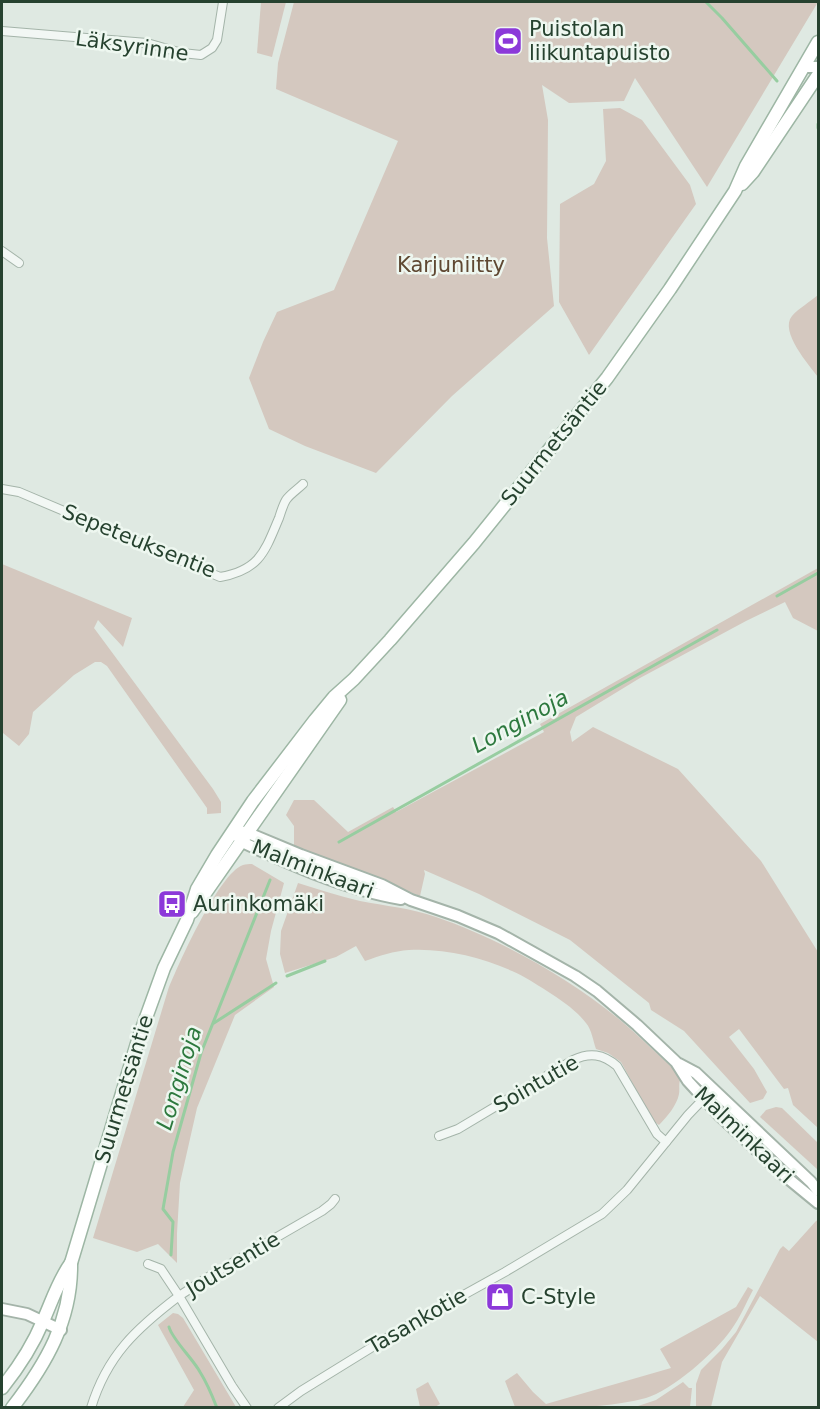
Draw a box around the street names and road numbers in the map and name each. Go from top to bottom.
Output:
street label: Läksyrinne [74,26,190,66]
street label: Suurmetsäntie [496,376,612,510]
street label: Sepeteuksentie [59,499,219,583]
street label: Malminkaari [249,835,377,903]
street label: Suurmetsäntie [90,1012,158,1166]
street label: Sointutie [489,1050,583,1118]
street label: Malminkaari [689,1082,799,1188]
street label: Joutsentie [180,1227,284,1302]
street label: Tasankotie [362,1283,471,1360]

